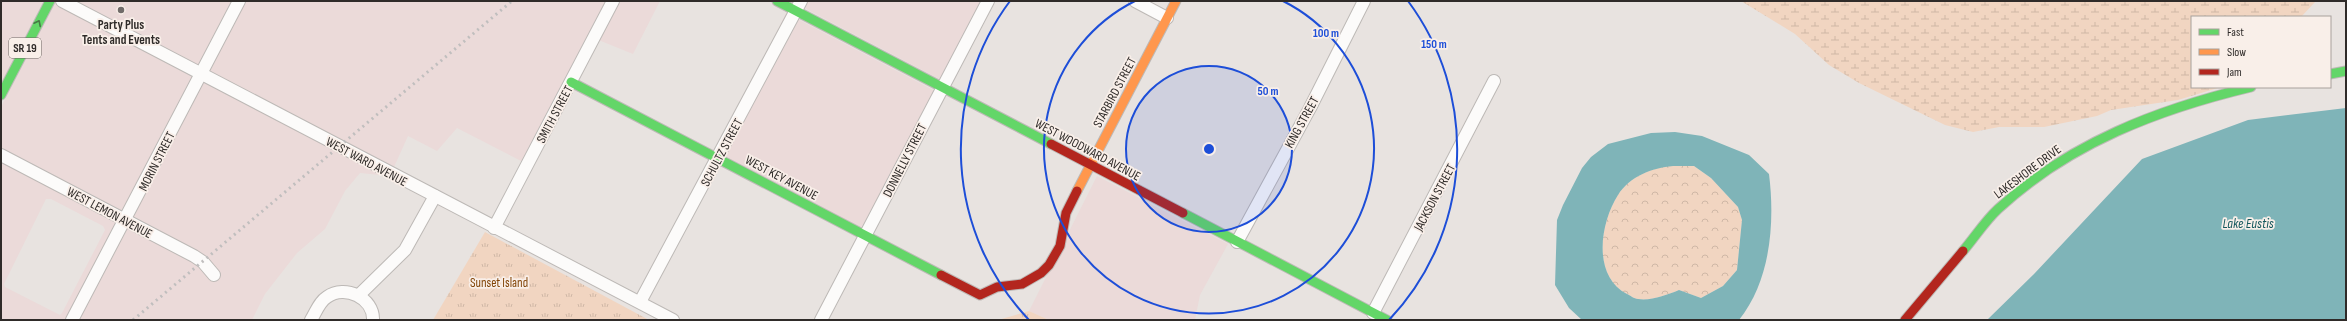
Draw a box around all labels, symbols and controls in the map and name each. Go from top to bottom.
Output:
marker: Party Plus Tents and Events [116,5,126,15]
legend [2191,16,2331,88]
place label: Party Plus Tents and Events [82,17,160,48]
one-way arrow [34,20,41,27]
text: Fast [2227,25,2244,40]
text: 100 m [1313,26,1339,41]
text: 150 m [1421,37,1447,52]
road number: SR 19 [9,38,41,58]
text: Slow [2227,45,2246,60]
street label: STARBIRD STREET [1090,55,1140,130]
text: Jam [2226,65,2242,80]
street label: SMITH STREET [533,83,577,146]
text: 50 m [1258,84,1278,99]
street label: KING STREET [1281,94,1323,151]
street label: WEST WOODWARD AVENUE [1032,115,1143,184]
street label: SCHULTZ STREET [697,116,746,189]
street label: DONNELLY STREET [879,121,930,200]
street label: MORIN STREET [135,129,179,194]
street label: WEST WARD AVENUE [323,134,410,190]
street label: LAKESHORE DRIVE [1991,141,2064,202]
centre of rings [1202,142,1216,156]
street label: WEST KEY AVENUE [742,152,821,204]
street label: JACKSON STREET [1410,161,1459,235]
street label: WEST LEMON AVENUE [64,184,155,242]
water label: Lake Eustis [2222,215,2274,232]
park label: Sunset Island [470,275,528,291]

